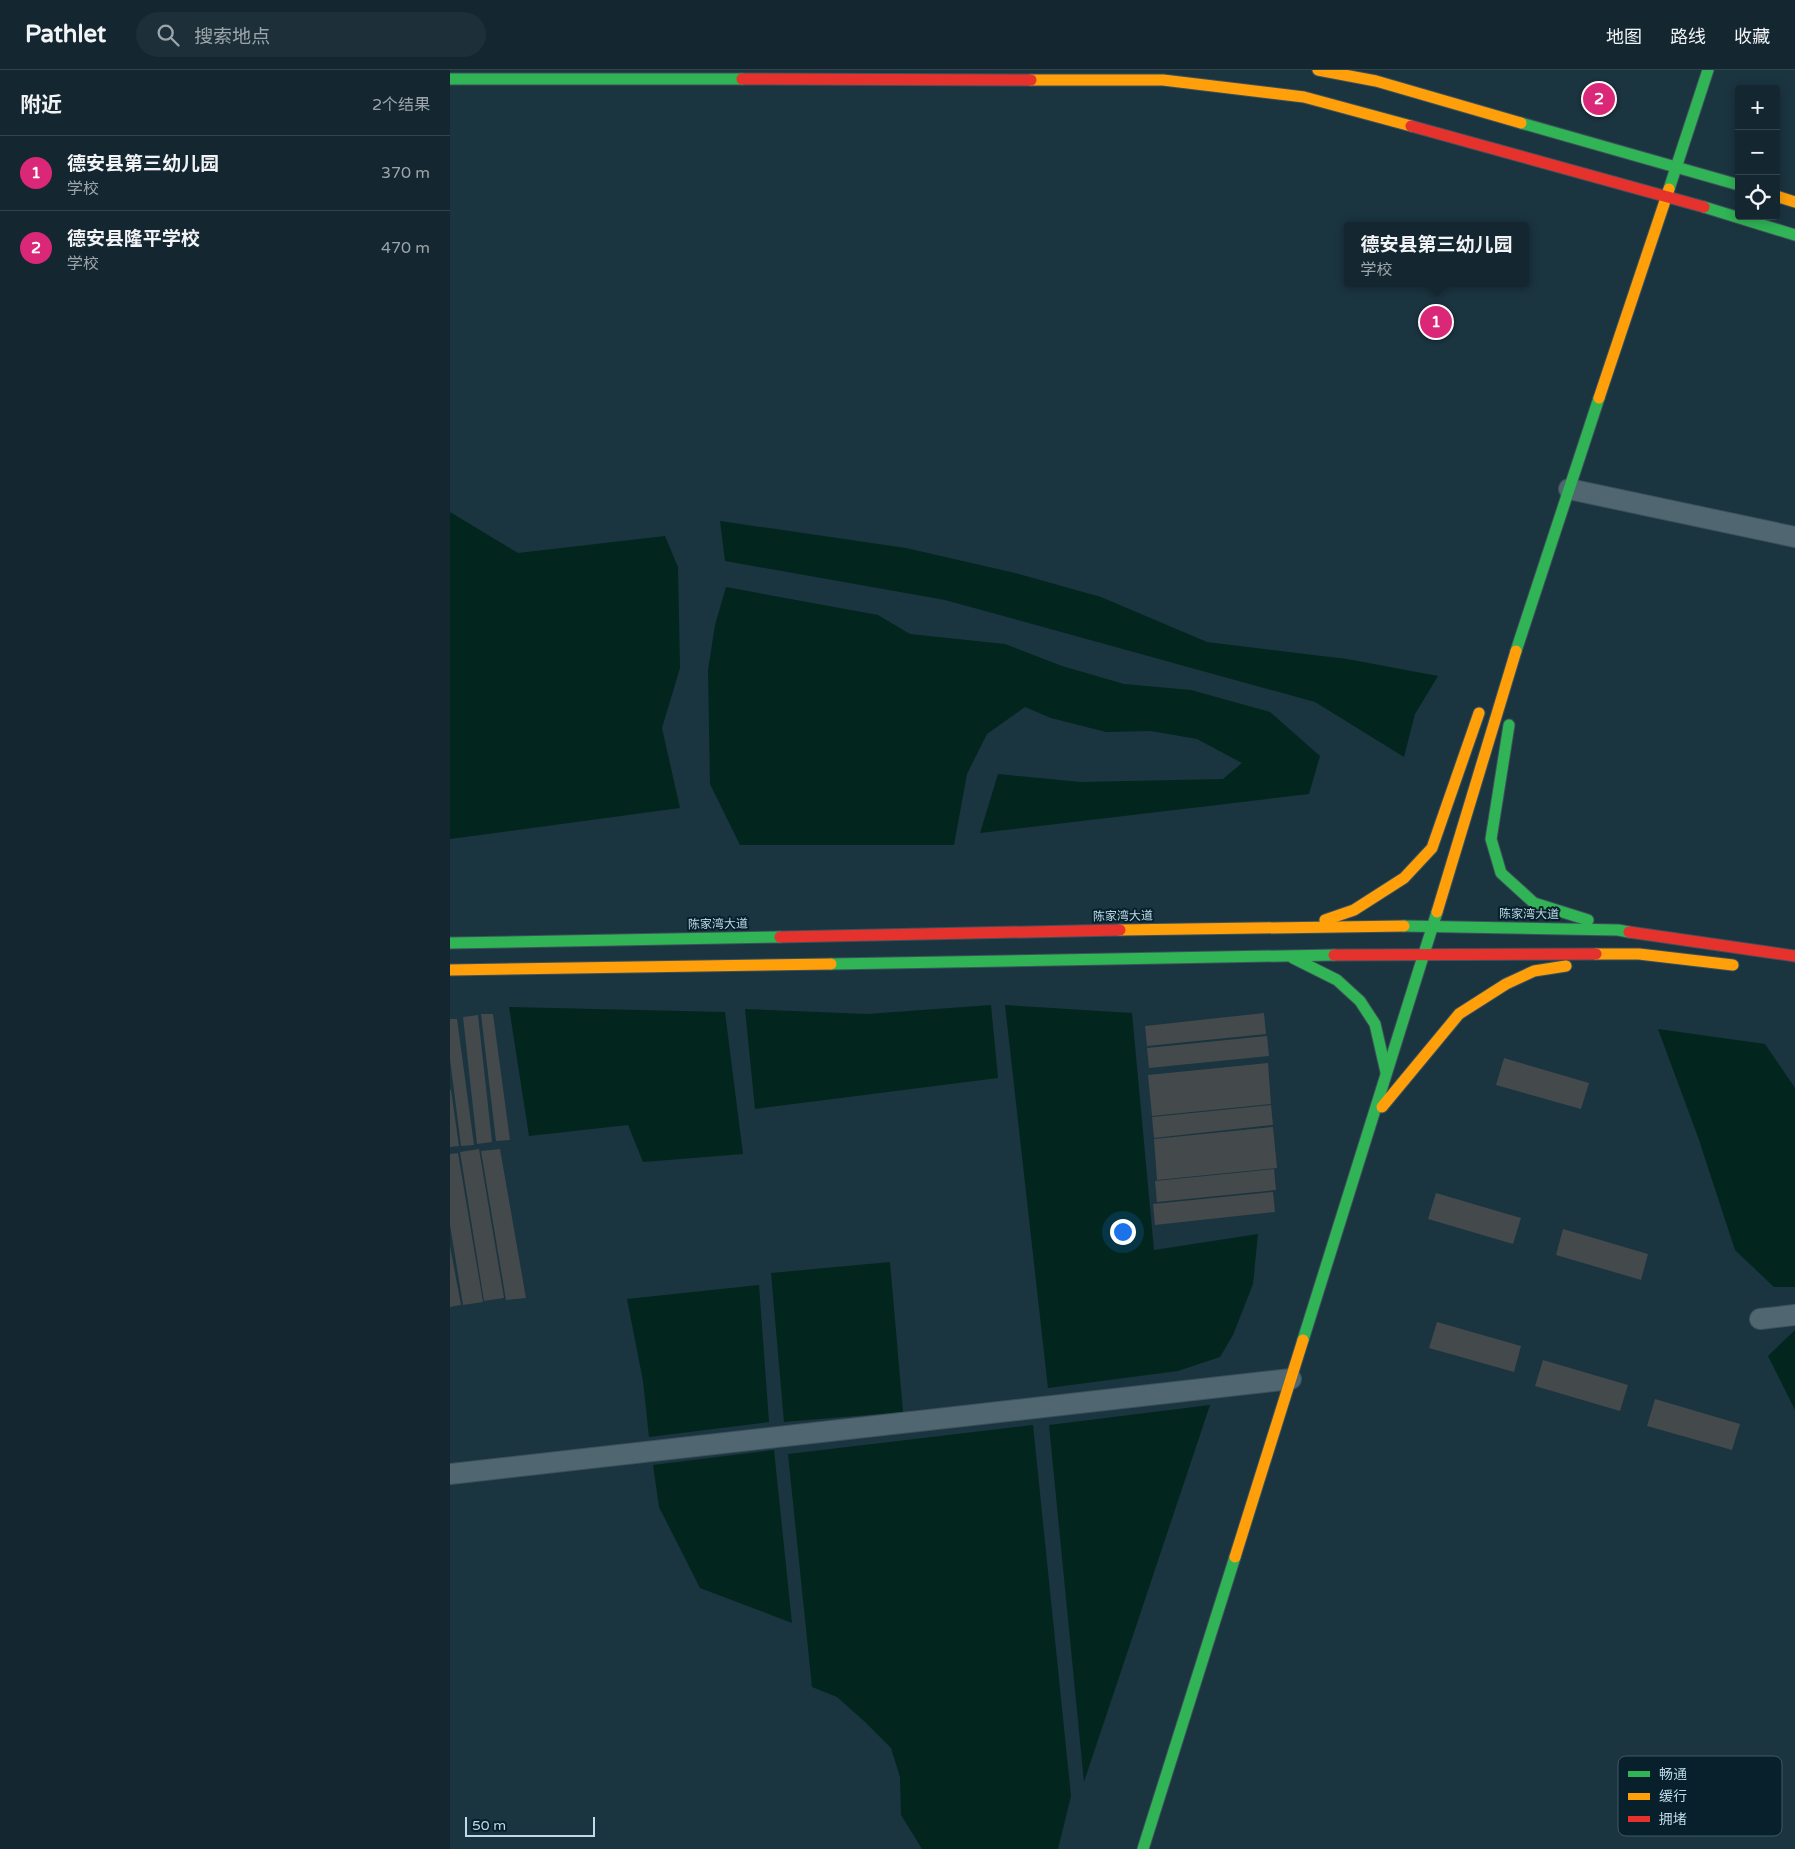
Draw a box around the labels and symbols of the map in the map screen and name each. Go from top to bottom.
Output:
pin: 2 [1583,80,1615,118]
pin: 1 [1420,303,1452,341]
street label: 陈家湾大道 [1499,906,1559,922]
street label: 陈家湾大道 [1093,908,1153,924]
street label: 陈家湾大道 [688,916,748,932]
your location [1110,1219,1136,1245]
legend [1618,1756,1782,1836]
text: 畅通 [1659,1766,1687,1783]
text: 缓行 [1659,1788,1687,1805]
text: 拥堵 [1659,1811,1687,1828]
scale bar [465,1814,595,1837]

